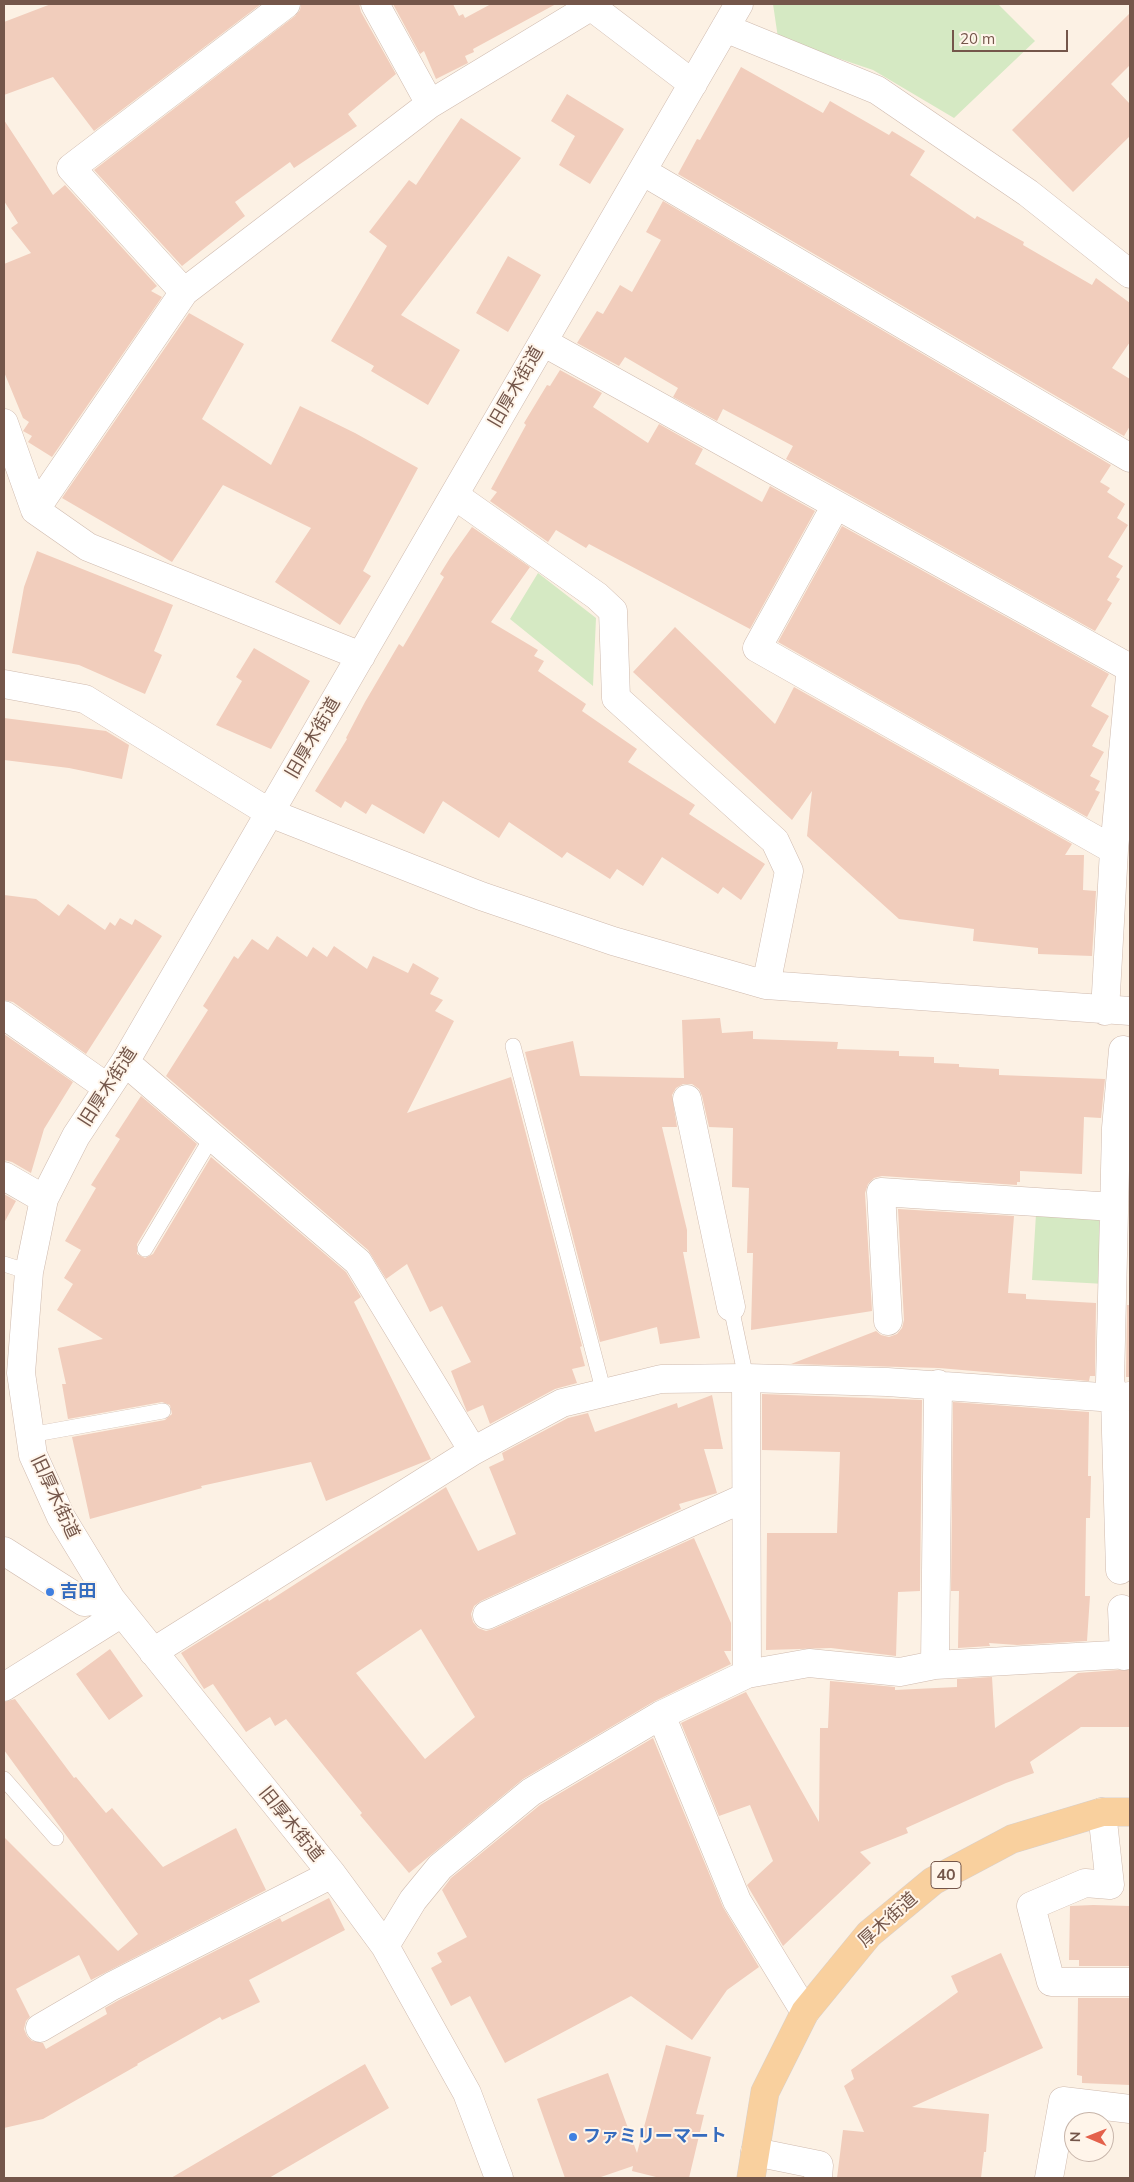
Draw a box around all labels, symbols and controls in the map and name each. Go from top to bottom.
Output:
scale bar [954,20,1070,52]
text: 20 m [960,29,995,48]
street label: 旧厚木街道 [484,343,548,431]
street label: 旧厚木街道 [281,694,345,782]
street label: 旧厚木街道 [74,1043,142,1131]
street label: 旧厚木街道 [26,1452,84,1542]
place label: 吉田 [60,1581,96,1603]
marker: 吉田 [44,1586,56,1598]
street label: 旧厚木街道 [254,1782,328,1866]
road number: 40 [931,1862,961,1888]
street label: 厚木街道 [854,1888,922,1952]
north arrow [1064,2112,1114,2162]
place label: ファミリーマート [583,2126,727,2148]
marker: ファミリーマート [567,2131,579,2143]
text: N [1066,2131,1084,2142]

